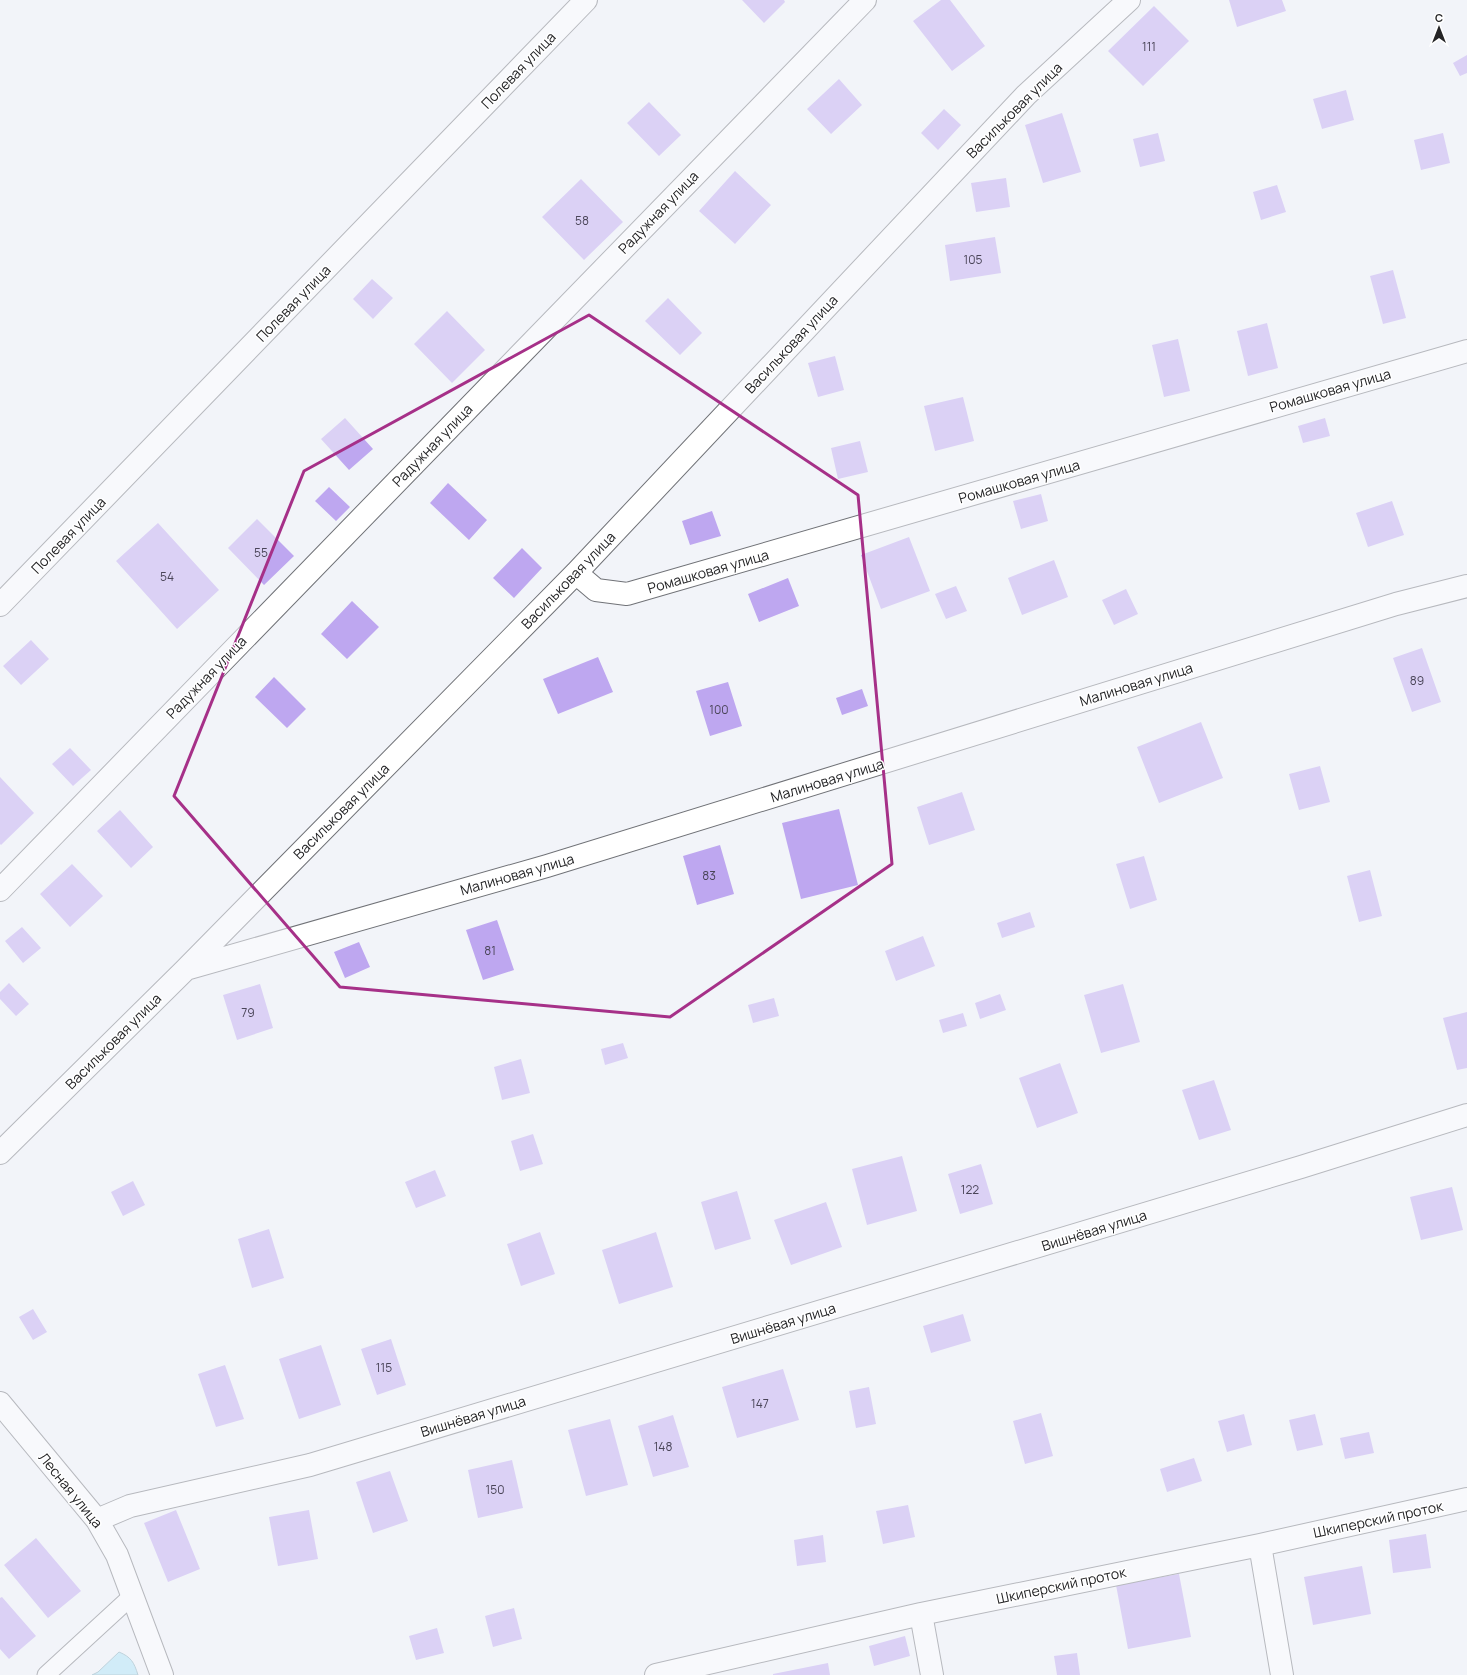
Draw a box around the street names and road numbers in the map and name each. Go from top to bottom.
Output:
street label: Полевая улица [477,28,559,112]
street label: Васильковая улица [962,58,1066,162]
street label: Радужная улица [614,167,702,257]
street label: Полевая улица [252,261,334,345]
street label: Васильковая улица [740,291,842,397]
street label: Ромашковая улица [1267,364,1393,416]
street label: Радужная улица [388,400,476,490]
street label: Ромашковая улица [956,455,1082,507]
street label: Полевая улица [27,493,109,577]
street label: Васильковая улица [517,527,619,633]
street label: Ромашковая улица [645,545,771,597]
street label: Радужная улица [162,632,250,722]
street label: Малиновая улица [1077,658,1195,710]
street label: Малиновая улица [768,754,886,806]
street label: Васильковая улица [289,759,393,863]
street label: Малиновая улица [458,849,576,899]
street label: Васильковая улица [61,989,165,1093]
street label: Вишнёвая улица [1039,1205,1149,1255]
street label: Вишнёвая улица [728,1298,838,1348]
street label: Вишнёвая улица [418,1391,528,1441]
street label: Лесная улица [35,1448,107,1532]
street label: Шкиперский проток [1311,1496,1446,1542]
street label: Шкиперский проток [994,1562,1129,1608]

